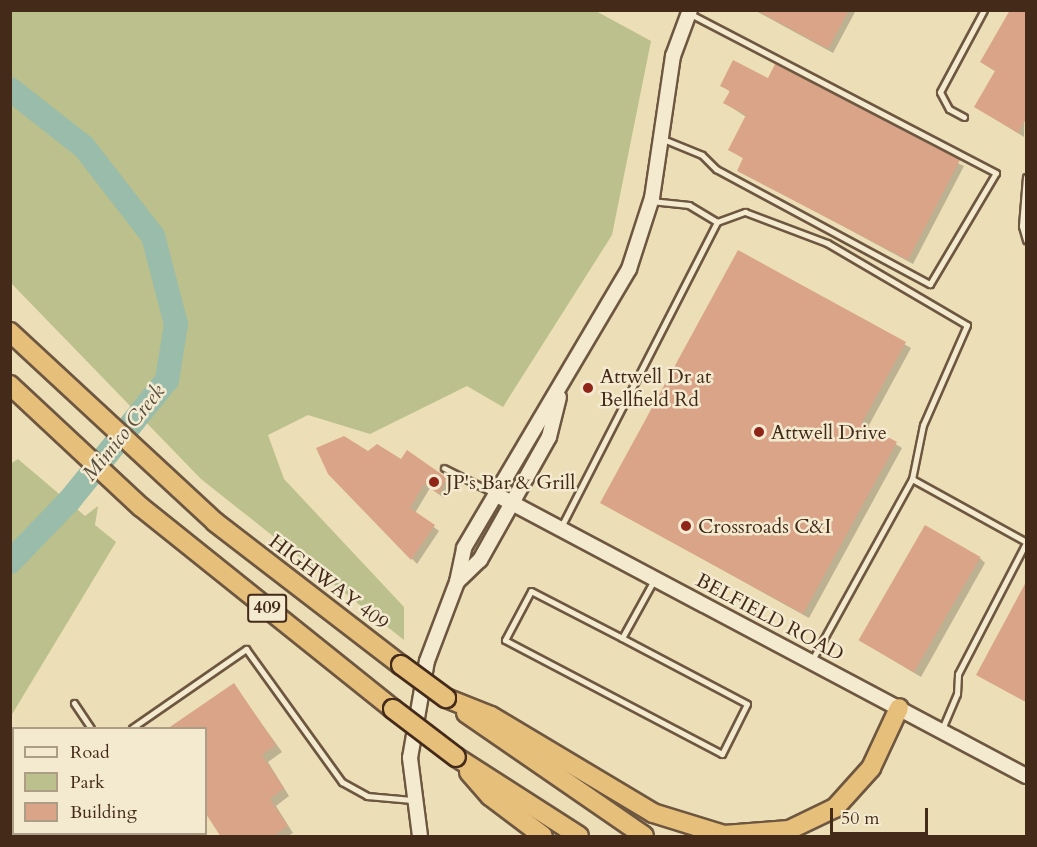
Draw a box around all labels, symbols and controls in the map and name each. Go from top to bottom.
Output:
place label: Attwell Dr at Bellfield Rd [600,365,711,412]
water label: Mimico Creek [77,379,171,487]
marker: Attwell Dr at Bellfield Rd [581,381,595,395]
place label: Attwell Drive [771,420,887,444]
marker: Attwell Drive [752,425,766,439]
place label: JP's Bar & Grill [446,470,575,494]
marker: JP's Bar & Grill [427,475,441,489]
place label: Crossroads C&I [698,514,831,538]
marker: Crossroads C&I [679,519,693,533]
street label: HIGHWAY 409 [265,529,393,635]
street label: BELFIELD ROAD [692,568,848,666]
road number: 409 [246,593,288,623]
legend [12,727,207,835]
text: Road [70,740,110,765]
text: Park [70,770,105,795]
scale bar [833,796,930,834]
text: Building [70,800,137,825]
text: 50 m [841,806,880,831]

